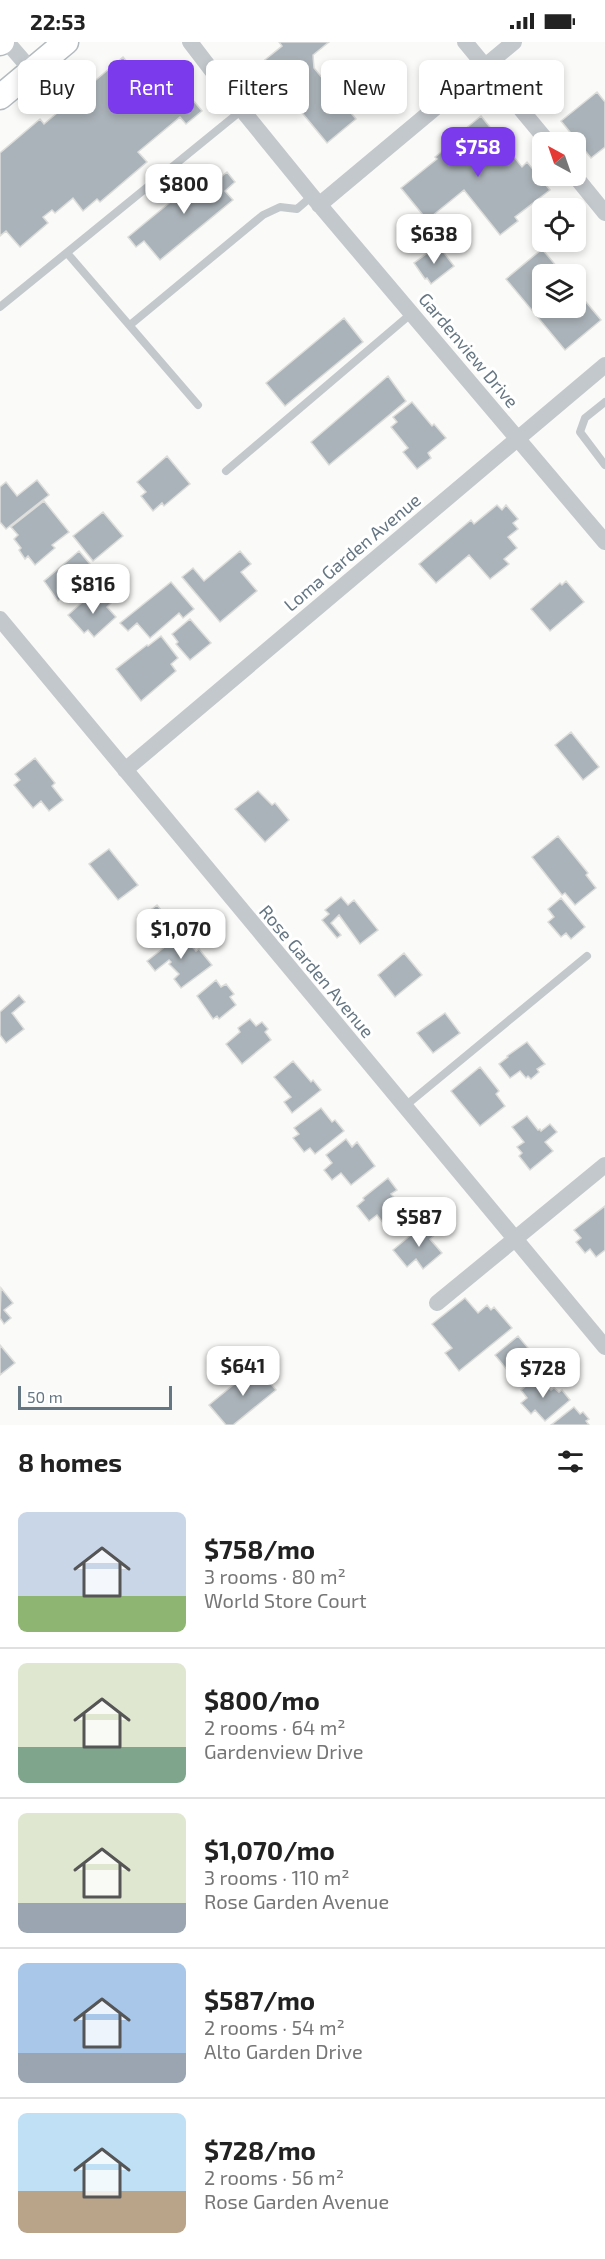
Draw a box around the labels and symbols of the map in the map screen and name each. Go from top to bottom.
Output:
pin: $758 [442,127,514,178]
north arrow [532,132,586,186]
pin: $800 [148,164,220,215]
pin: $638 [398,214,470,265]
street label: Gardenview Drive [414,288,524,412]
street label: Loma Garden Avenue [279,488,425,616]
pin: $816 [57,564,129,615]
street label: Rose Garden Avenue [255,900,379,1042]
pin: $1,070 [132,909,230,960]
pin: $587 [383,1197,455,1248]
pin: $641 [207,1346,279,1397]
pin: $728 [507,1348,579,1399]
scale bar [18,1383,172,1410]

